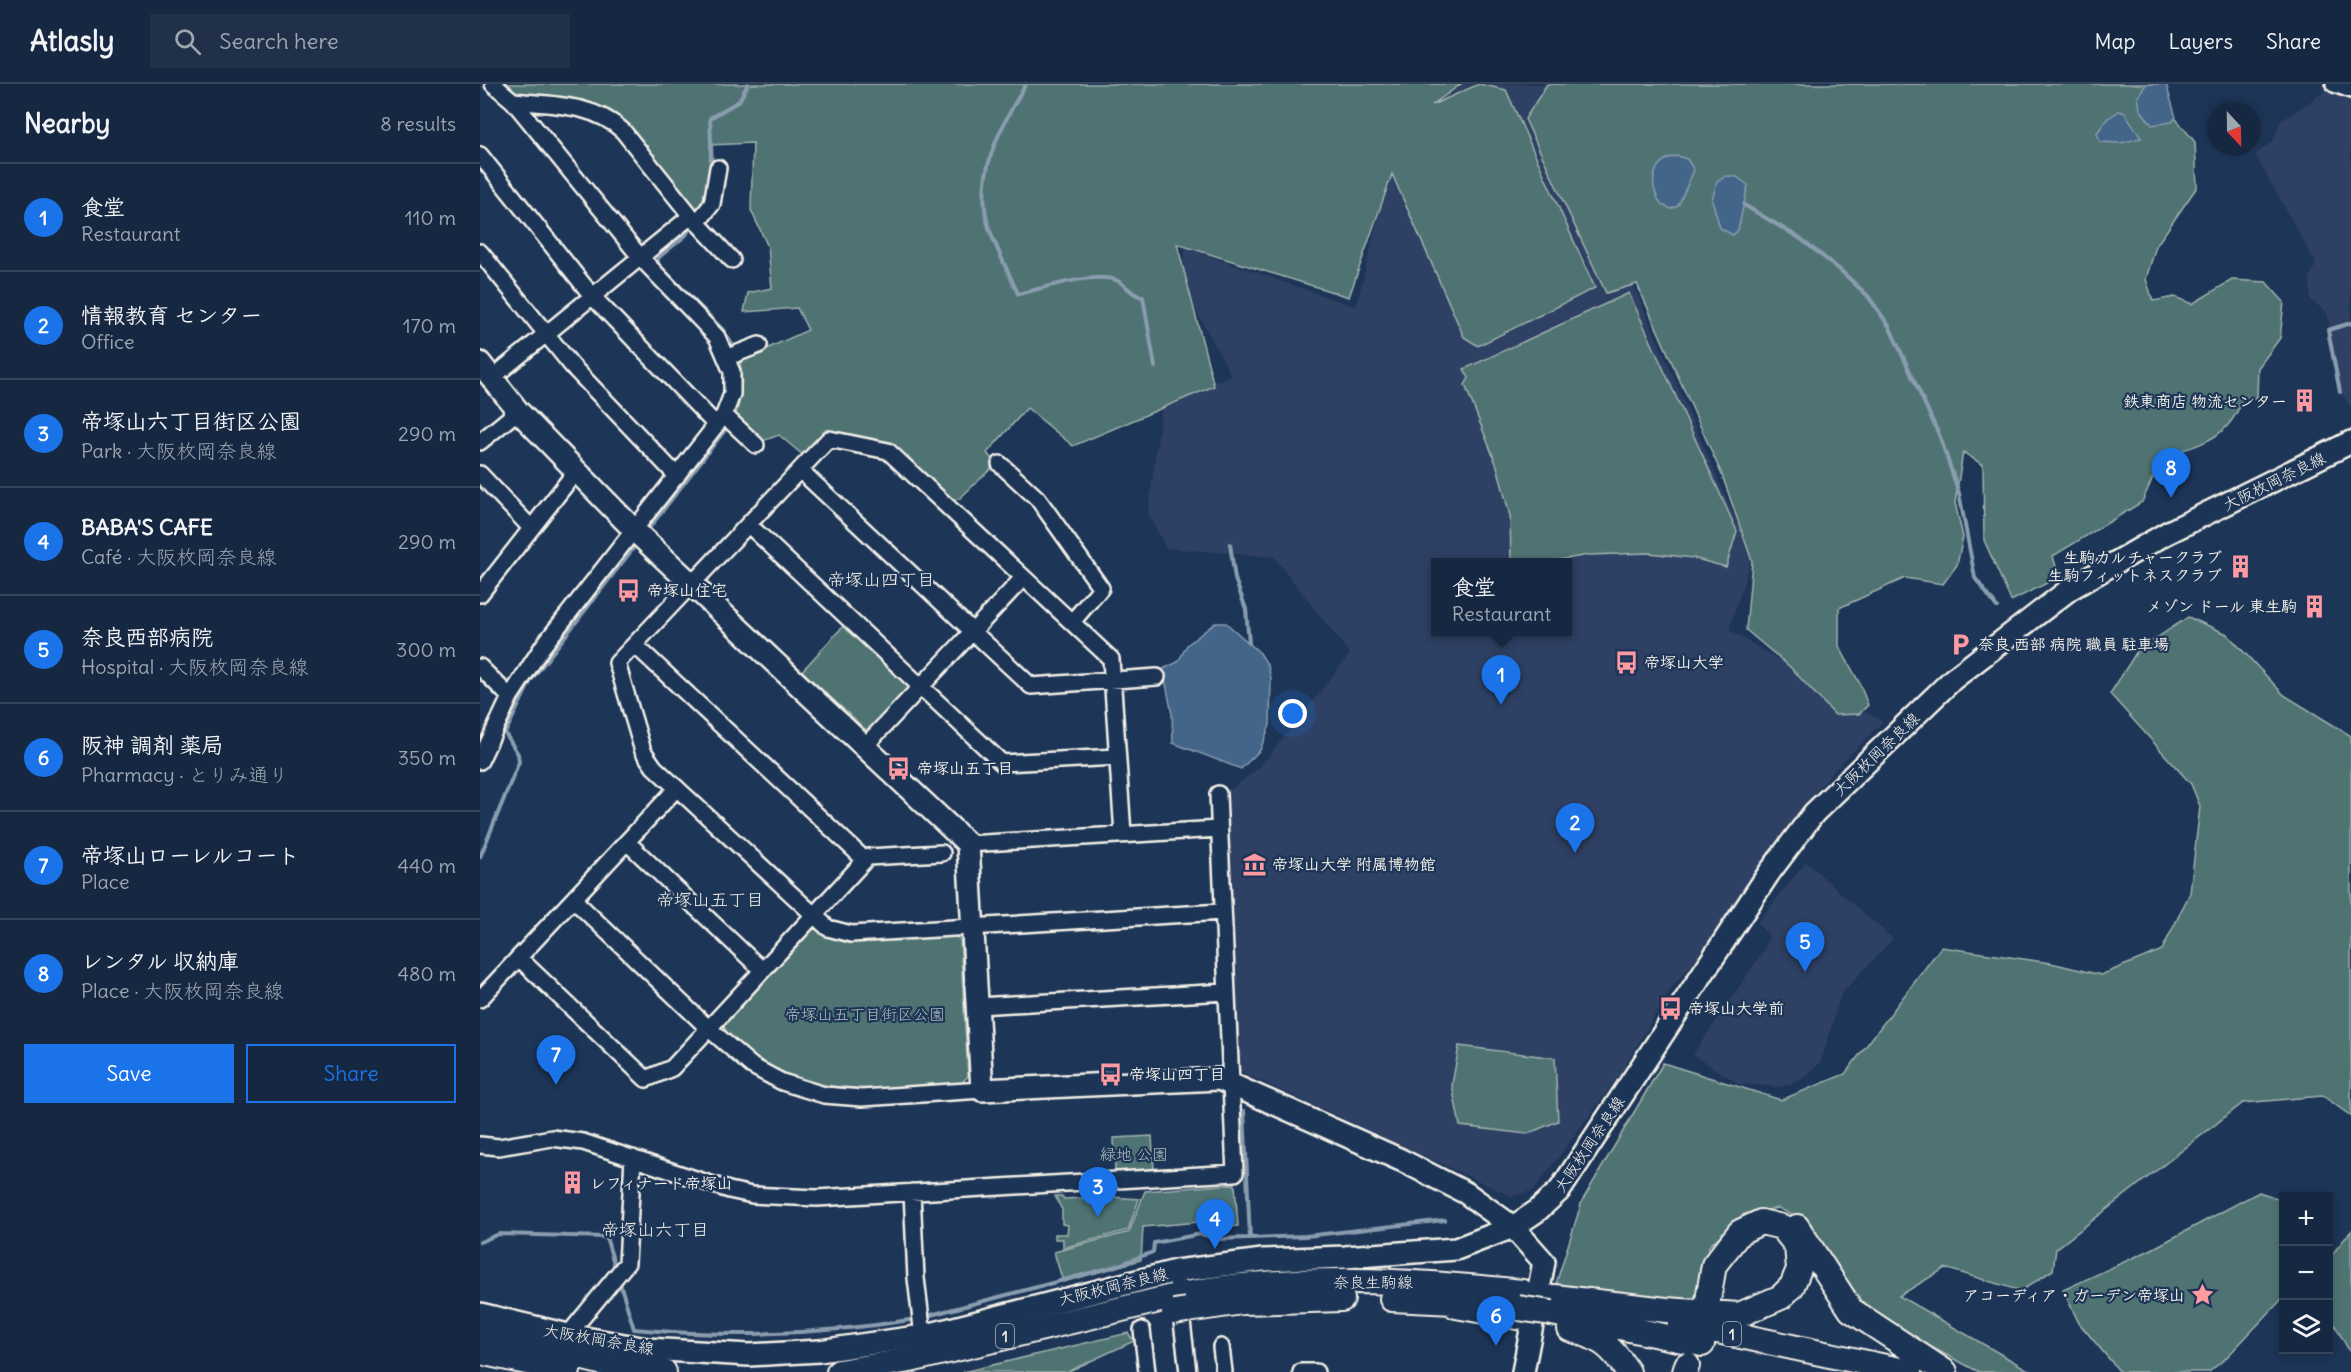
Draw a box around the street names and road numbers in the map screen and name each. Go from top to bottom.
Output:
street label: 大阪枚岡奈良線 [2219,447,2329,515]
street label: 大阪枚岡奈良線 [1829,708,1923,800]
street label: 大阪枚岡奈良線 [1549,1092,1629,1196]
street label: 大阪枚岡奈良線 [1056,1263,1170,1309]
street label: 奈良生駒線 [1333,1272,1413,1292]
street label: 大阪枚岡奈良線 [542,1319,656,1359]
road number: 1 [1723,1322,1741,1346]
road number: 1 [996,1324,1014,1348]

